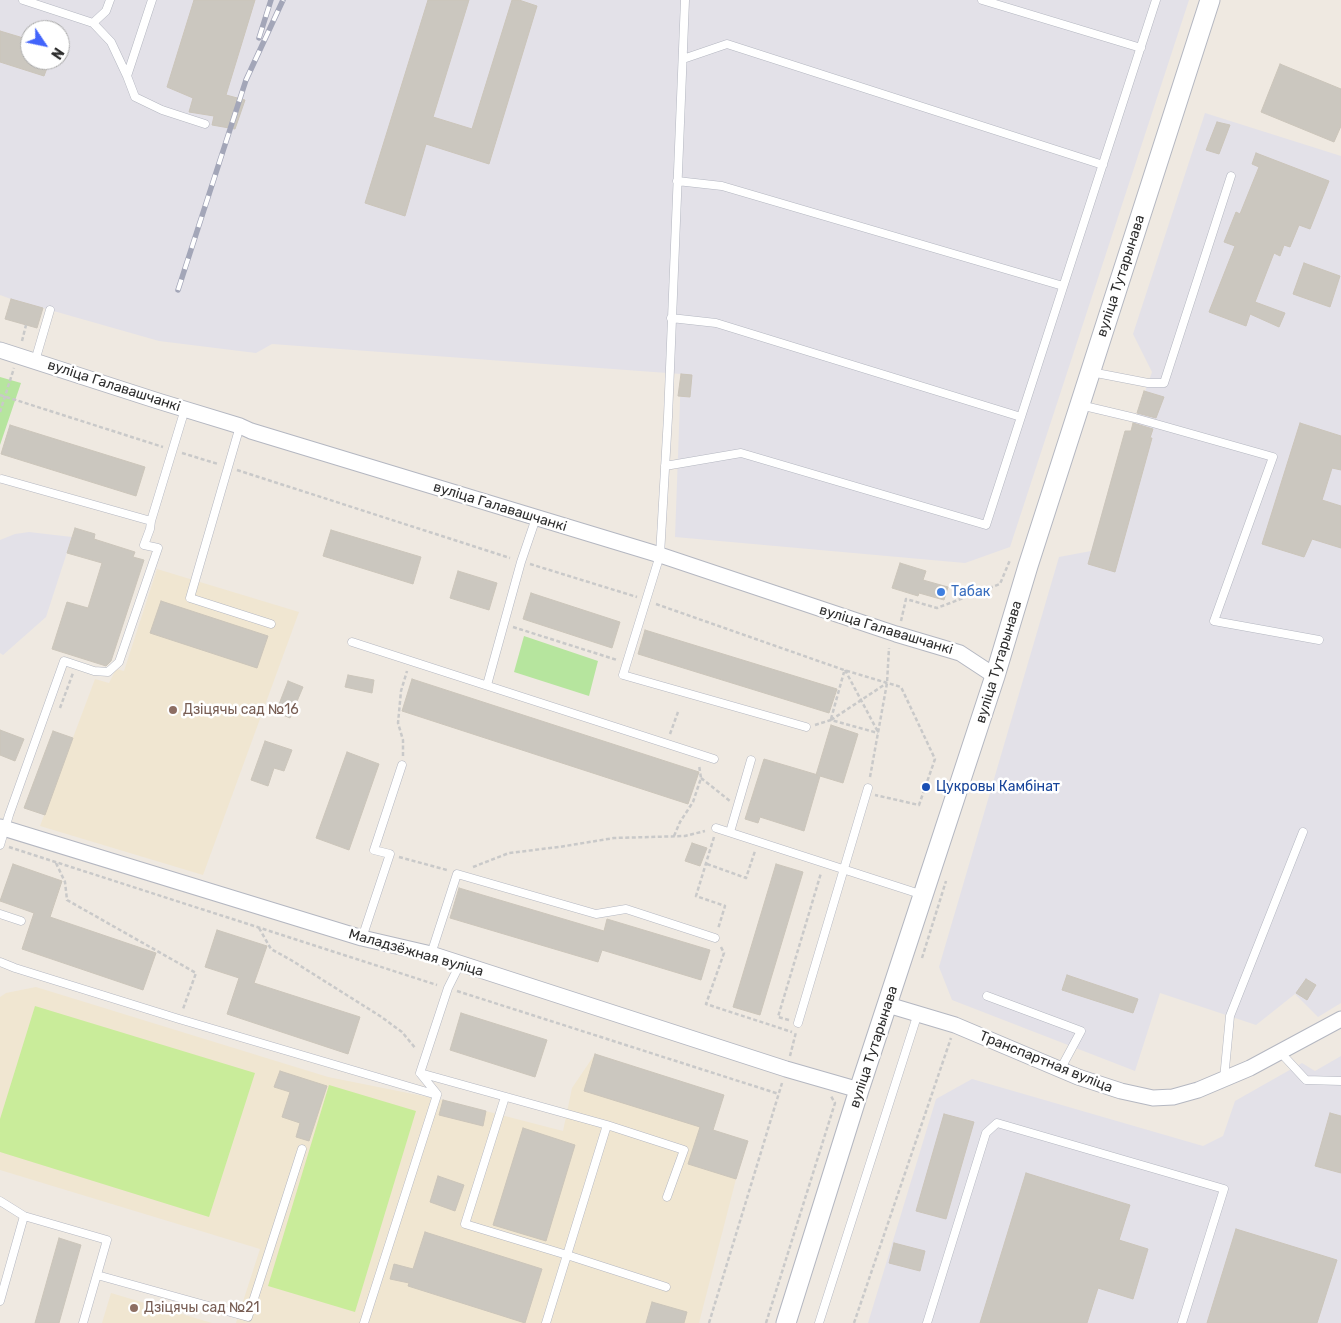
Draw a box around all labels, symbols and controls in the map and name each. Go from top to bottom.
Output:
north arrow [20,20,70,70]
text: N [47,44,67,62]
street label: вуліца Тутарынава [1093,213,1149,339]
street label: вуліца Галавашчанкі [45,357,183,415]
street label: вуліца Галавашчанкі [431,479,569,535]
place label: Табак [951,584,990,600]
marker: Табак [935,586,947,598]
street label: вуліца Тутарынава [972,599,1026,725]
street label: вуліца Галавашчанкі [817,602,955,658]
place label: Дзіцячы сад №16 [183,702,299,718]
marker: Дзіцячы сад №16 [167,704,179,716]
place label: Цукровы Камбінат [936,779,1060,795]
marker: Цукровы Камбінат [920,781,932,793]
street label: Маладзёжная вуліца [347,926,485,980]
street label: вуліца Тутарынава [846,984,902,1110]
street label: Транспартная вуліца [977,1028,1115,1096]
place label: Дзіцячы сад №21 [144,1300,259,1316]
marker: Дзіцячы сад №21 [128,1302,140,1314]

